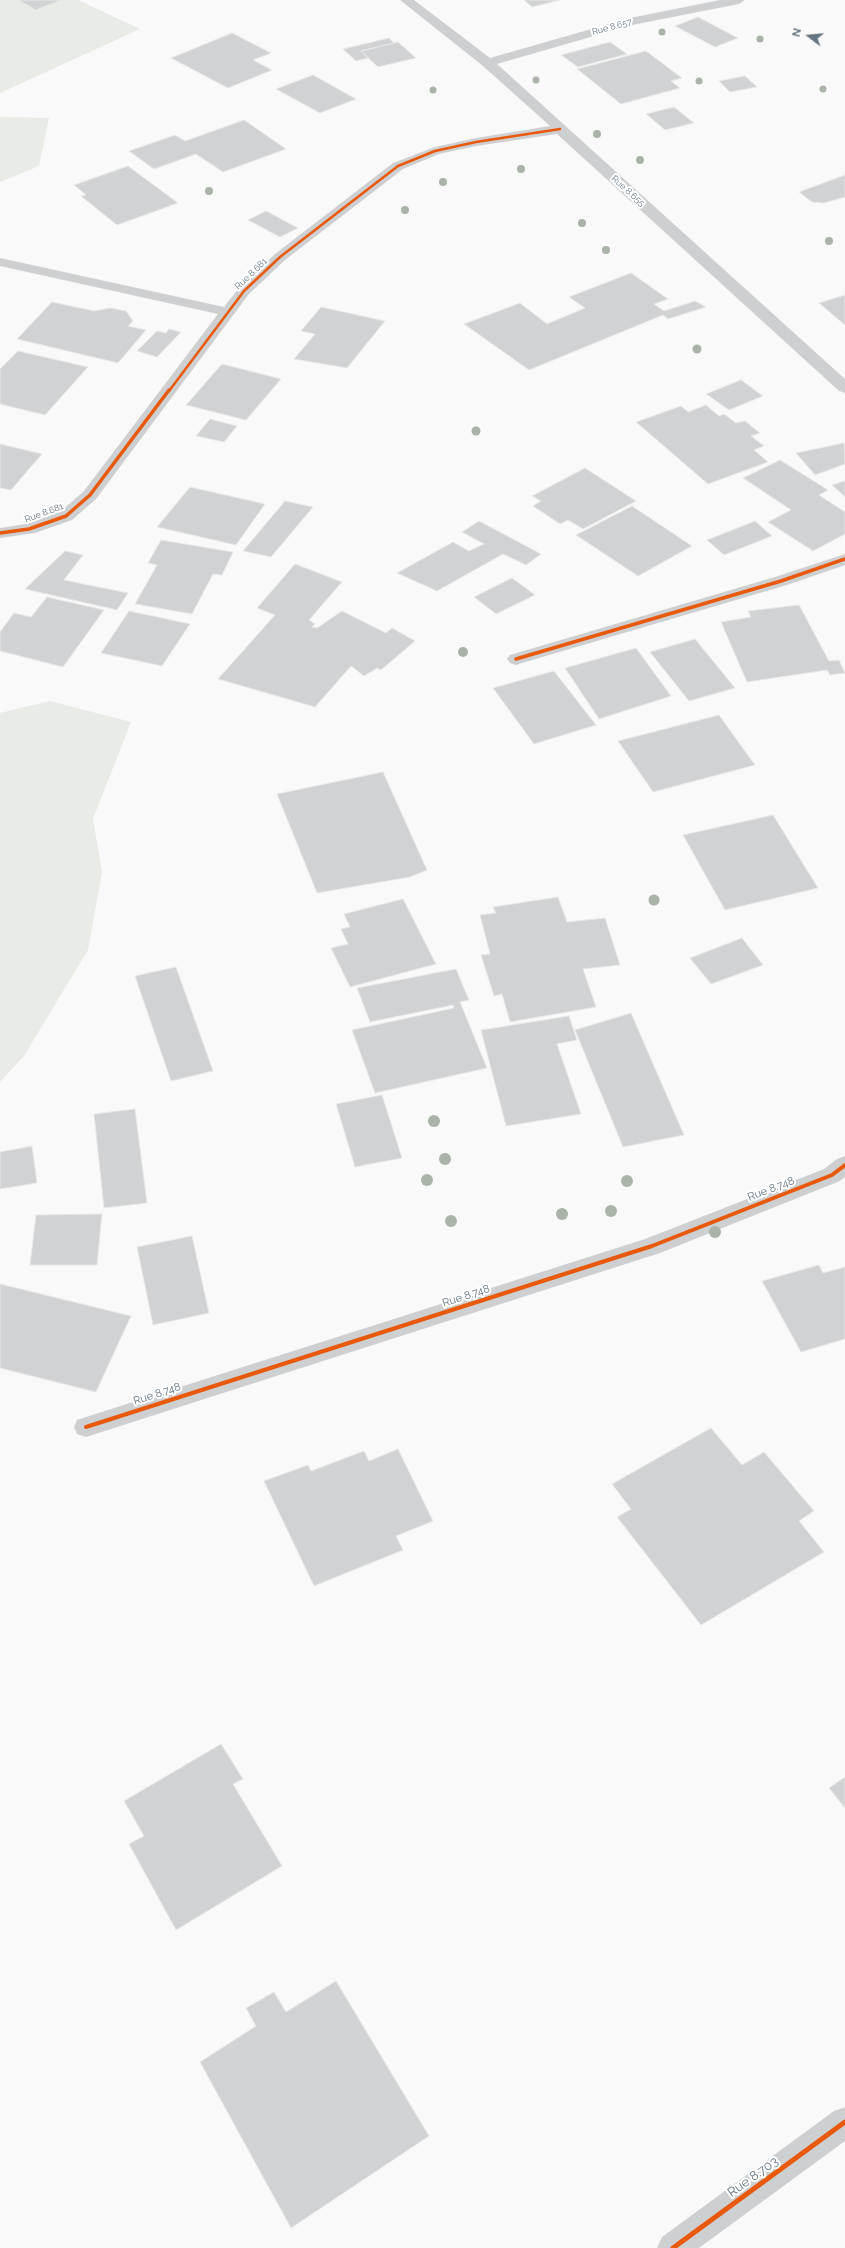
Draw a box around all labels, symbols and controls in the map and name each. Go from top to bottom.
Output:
street label: Rue 8.657 [591,16,633,38]
north arrow [789,16,829,56]
text: N [790,27,804,38]
street label: Rue 8.655 [609,173,647,209]
street label: Rue 8.681 [233,256,269,292]
street label: Rue 8.681 [23,501,65,525]
street label: Rue 8.748 [746,1174,796,1204]
street label: Rue 8.748 [441,1282,491,1310]
street label: Rue 8.748 [132,1380,182,1408]
street label: Rue 8.703 [725,2153,781,2201]

